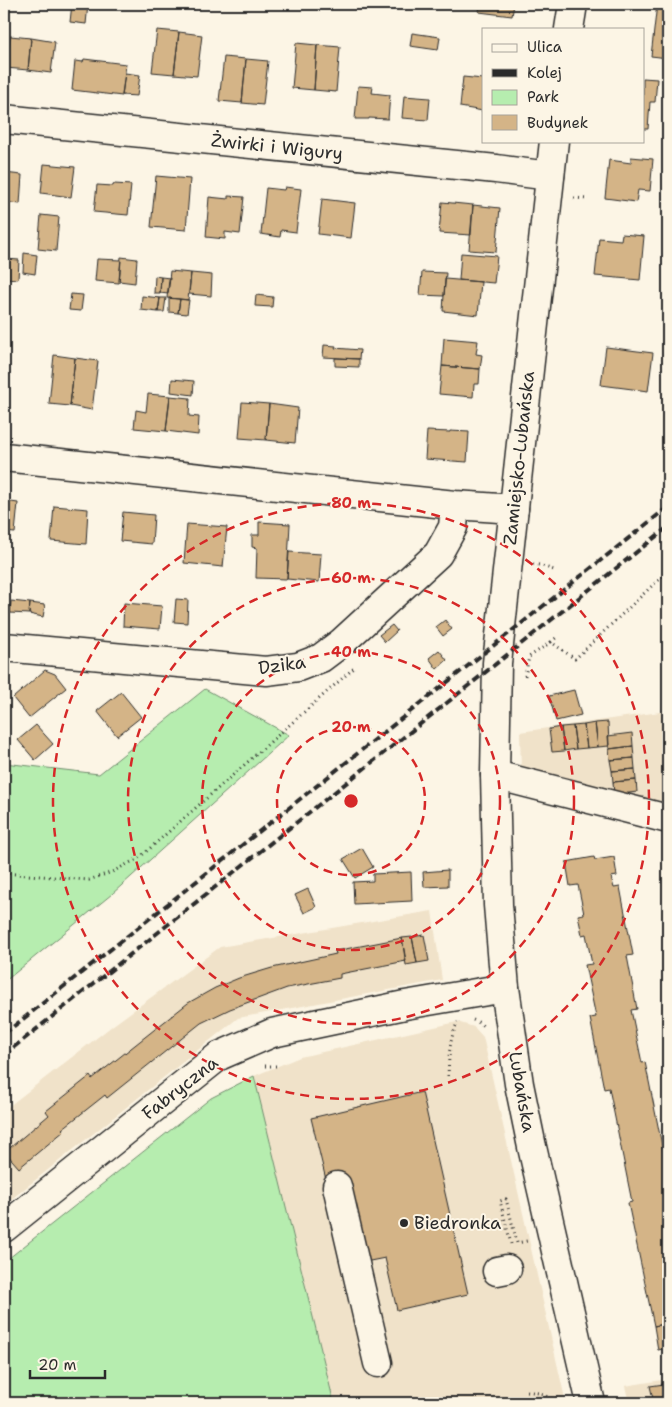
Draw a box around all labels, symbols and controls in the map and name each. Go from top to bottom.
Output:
legend [482,28,644,142]
text: Ulica [527,37,563,57]
text: Kolej [527,63,562,83]
text: Park [527,87,559,107]
text: Budynek [527,113,588,133]
street label: Żwirki i Wigury [210,128,344,166]
street label: Zamiejsko-Lubańska [498,370,540,546]
text: 80 m [331,493,371,513]
text: 60 m [331,568,371,588]
text: 40 m [331,642,371,662]
street label: Dzika [257,650,307,680]
text: 20 m [331,717,371,737]
centre of rings [342,792,360,810]
street label: Lubańska [503,1050,541,1134]
street label: Fabryczna [137,1051,223,1125]
place label: Biedronka [414,1211,501,1235]
marker: Biedronka [398,1217,410,1229]
scale bar [30,1347,105,1379]
text: 20 m [38,1355,77,1375]

